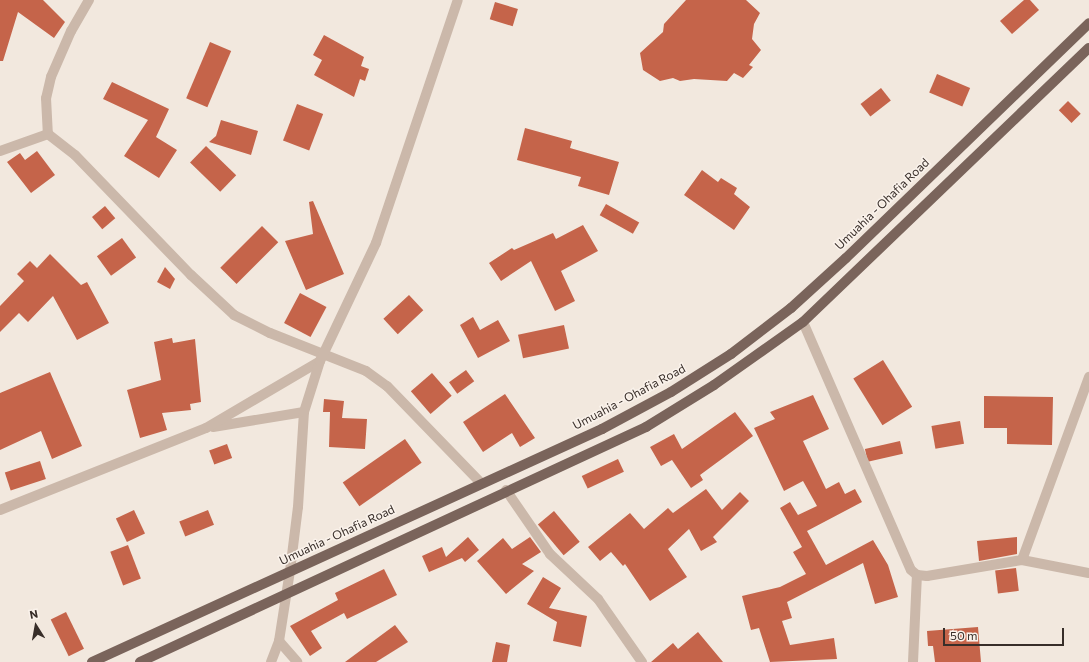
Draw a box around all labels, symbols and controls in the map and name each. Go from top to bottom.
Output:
street label: Umuahia - Ohafia Road [832,155,932,253]
street label: Umuahia - Ohafia Road [570,361,688,433]
street label: Umuahia - Ohafia Road [277,502,397,568]
north arrow [16,606,56,646]
text: N [28,607,39,621]
scale bar [945,620,1066,646]
text: 50 m [950,628,978,642]

